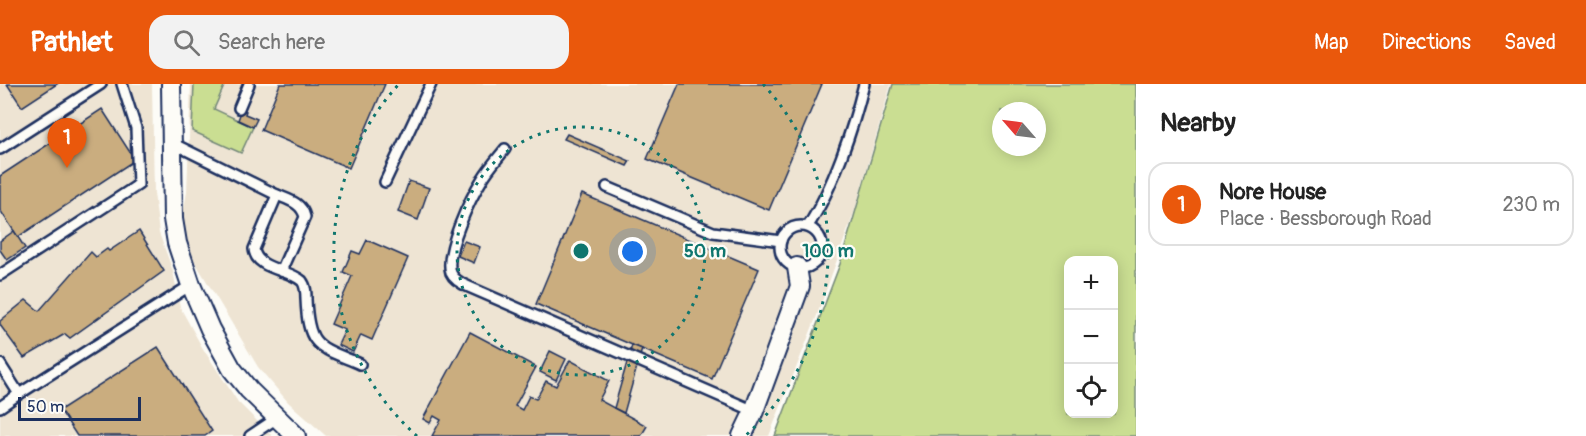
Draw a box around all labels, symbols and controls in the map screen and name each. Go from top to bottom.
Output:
search box [149,15,569,69]
text: Pathlet [30,25,113,60]
icon: search [170,26,203,59]
text: Search here [218,28,325,56]
text: Map [1314,29,1349,56]
text: Directions [1382,29,1471,56]
text: Saved [1504,29,1556,56]
north arrow [992,102,1046,156]
text: Nearby [1160,107,1236,139]
pin: 1 [48,118,86,168]
text: Nore House [1219,178,1326,206]
text: 1 [1178,192,1185,217]
text: 230 m [1503,192,1560,217]
text: Place · Bessborough Road [1219,206,1432,231]
your location [618,237,647,266]
text: 50 m [684,240,726,263]
text: 100 m [802,240,854,263]
centre of rings [571,241,591,261]
map controls [1064,256,1118,418]
button: + [1064,256,1118,310]
button: − [1064,310,1118,364]
button: locate [1064,364,1118,418]
scale bar [18,394,141,422]
text: 50 m [27,397,64,417]

